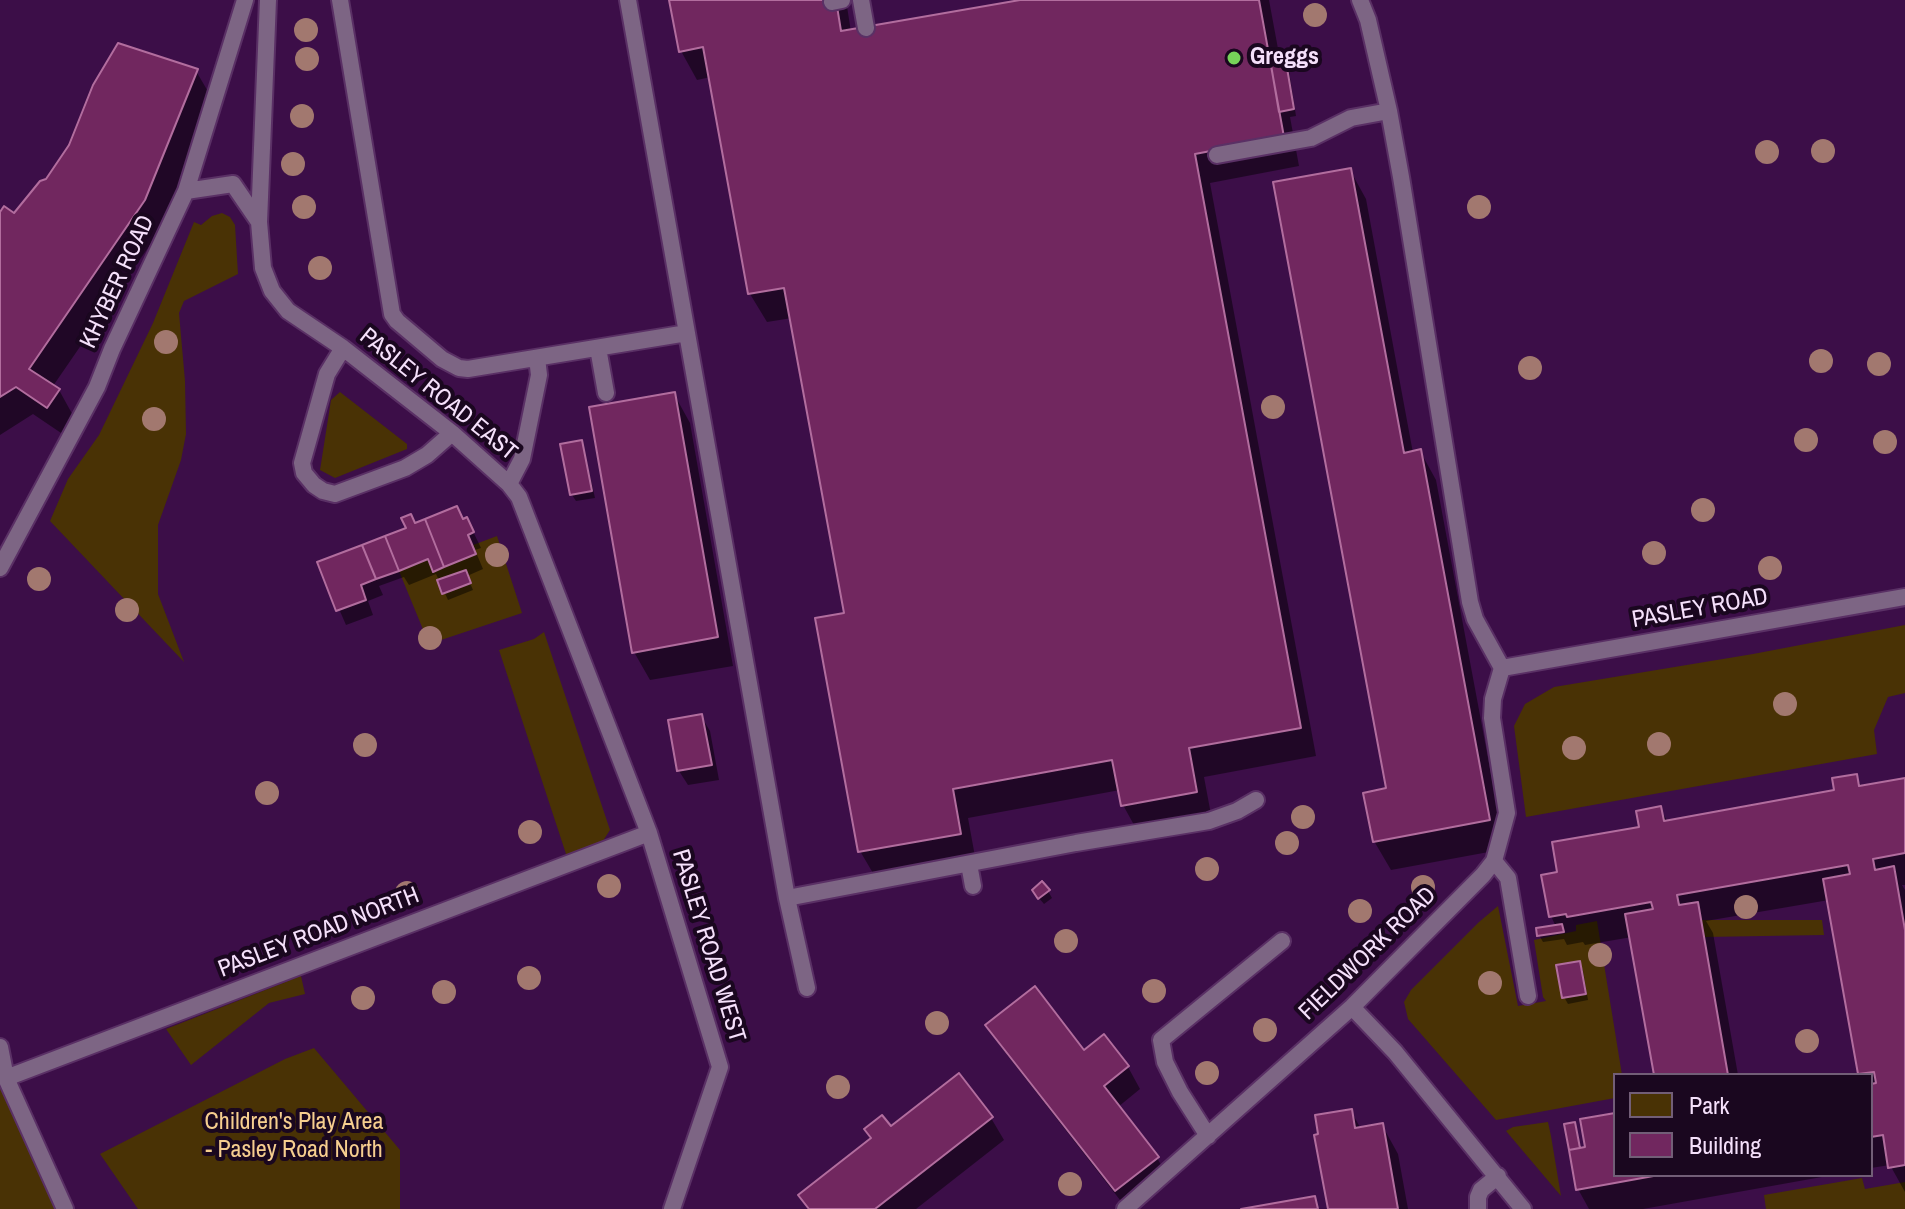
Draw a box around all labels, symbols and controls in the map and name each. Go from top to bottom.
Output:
place label: Greggs [1250,44,1319,72]
marker: Greggs [1225,49,1243,67]
street label: KHYBER ROAD [75,211,161,353]
street label: PASLEY ROAD EAST [353,323,523,467]
street label: PASLEY ROAD [1630,583,1770,635]
street label: PASLEY ROAD WEST [665,846,751,1046]
street label: PASLEY ROAD NORTH [215,881,423,985]
street label: FIELDWORK ROAD [1293,881,1443,1027]
legend [1613,1073,1873,1177]
text: Park [1689,1089,1729,1121]
park label: Children's Play Area - Pasley Road North [205,1109,383,1165]
text: Building [1689,1129,1761,1161]

